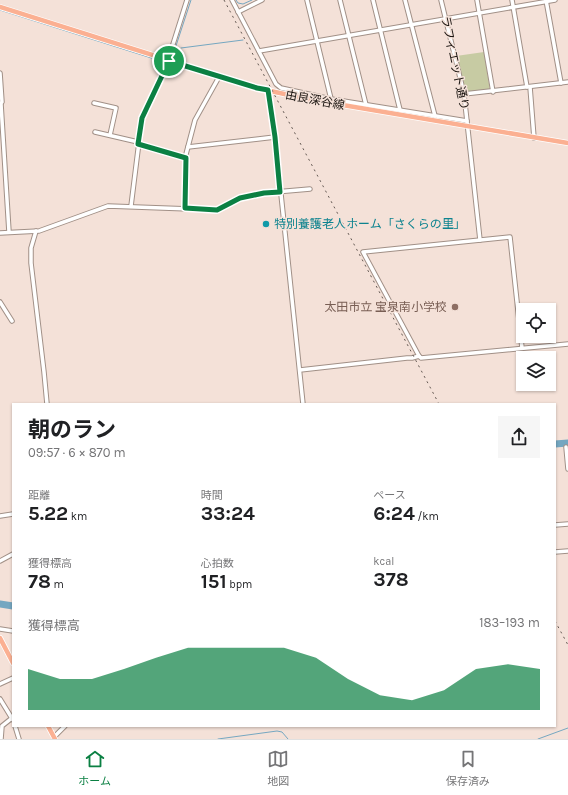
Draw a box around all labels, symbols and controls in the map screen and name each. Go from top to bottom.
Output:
street label: ラフィエット通り [438,15,472,111]
pin [152,44,186,78]
icon: arrive [158,50,180,72]
street label: 由良深谷線 [284,87,346,113]
place label: 特別養護老人ホーム「さくらの里」 [274,217,466,231]
marker: 特別養護老人ホーム「さくらの里」 [261,219,271,229]
place label: 太田市立 宝泉南小学校 [324,300,447,314]
marker: 太田市立 宝泉南小学校 [450,302,460,312]
map controls [516,303,556,391]
button: locate [516,303,556,343]
button: layers [516,351,556,391]
button: share [498,416,540,458]
text: 朝のラン [28,417,116,443]
text: 09:57 · 6 × 870 m [28,445,126,460]
text: 距離 [28,489,50,502]
text: 時間 [201,489,223,502]
text: ペース [373,489,406,502]
text: 5.22 [28,502,68,525]
text: 33:24 [201,502,255,525]
text: 6:24 [373,502,415,525]
text: km [68,510,87,523]
text: /km [415,510,439,523]
text: kcal [373,555,394,568]
text: 獲得標高 [28,557,72,570]
text: 心拍数 [201,557,234,570]
text: 378 [373,568,409,591]
text: 78 [28,570,51,593]
text: 151 [201,570,227,593]
text: m [51,578,64,591]
text: bpm [227,578,252,591]
text: 183–193 m [479,615,540,630]
text: 獲得標高 [28,618,80,633]
tab: ホーム [78,748,111,788]
tab: 地図 [267,748,289,788]
tab: 保存済み [446,748,490,788]

